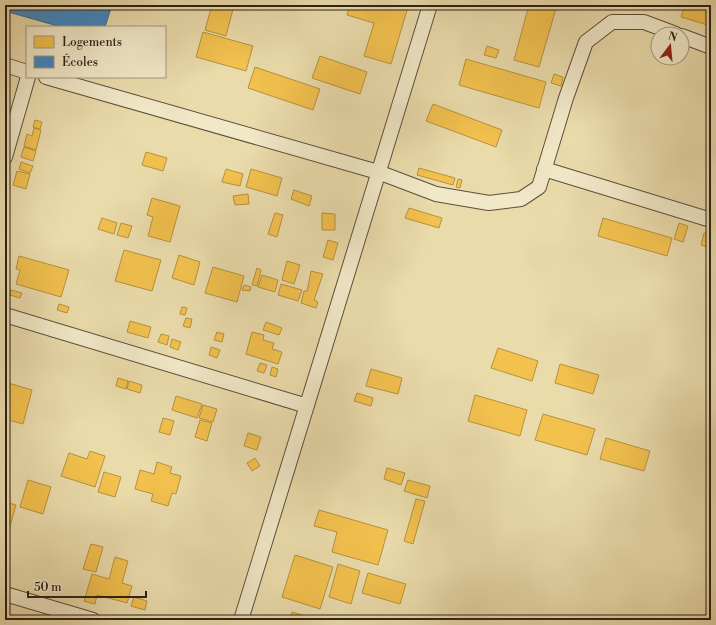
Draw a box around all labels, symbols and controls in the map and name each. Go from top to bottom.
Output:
legend [26,26,166,78]
north arrow [650,26,690,66]
text: N [666,29,679,45]
text: Logements [62,35,122,50]
text: Écoles [62,53,98,70]
scale bar [28,573,146,599]
text: 50 m [34,580,62,595]

